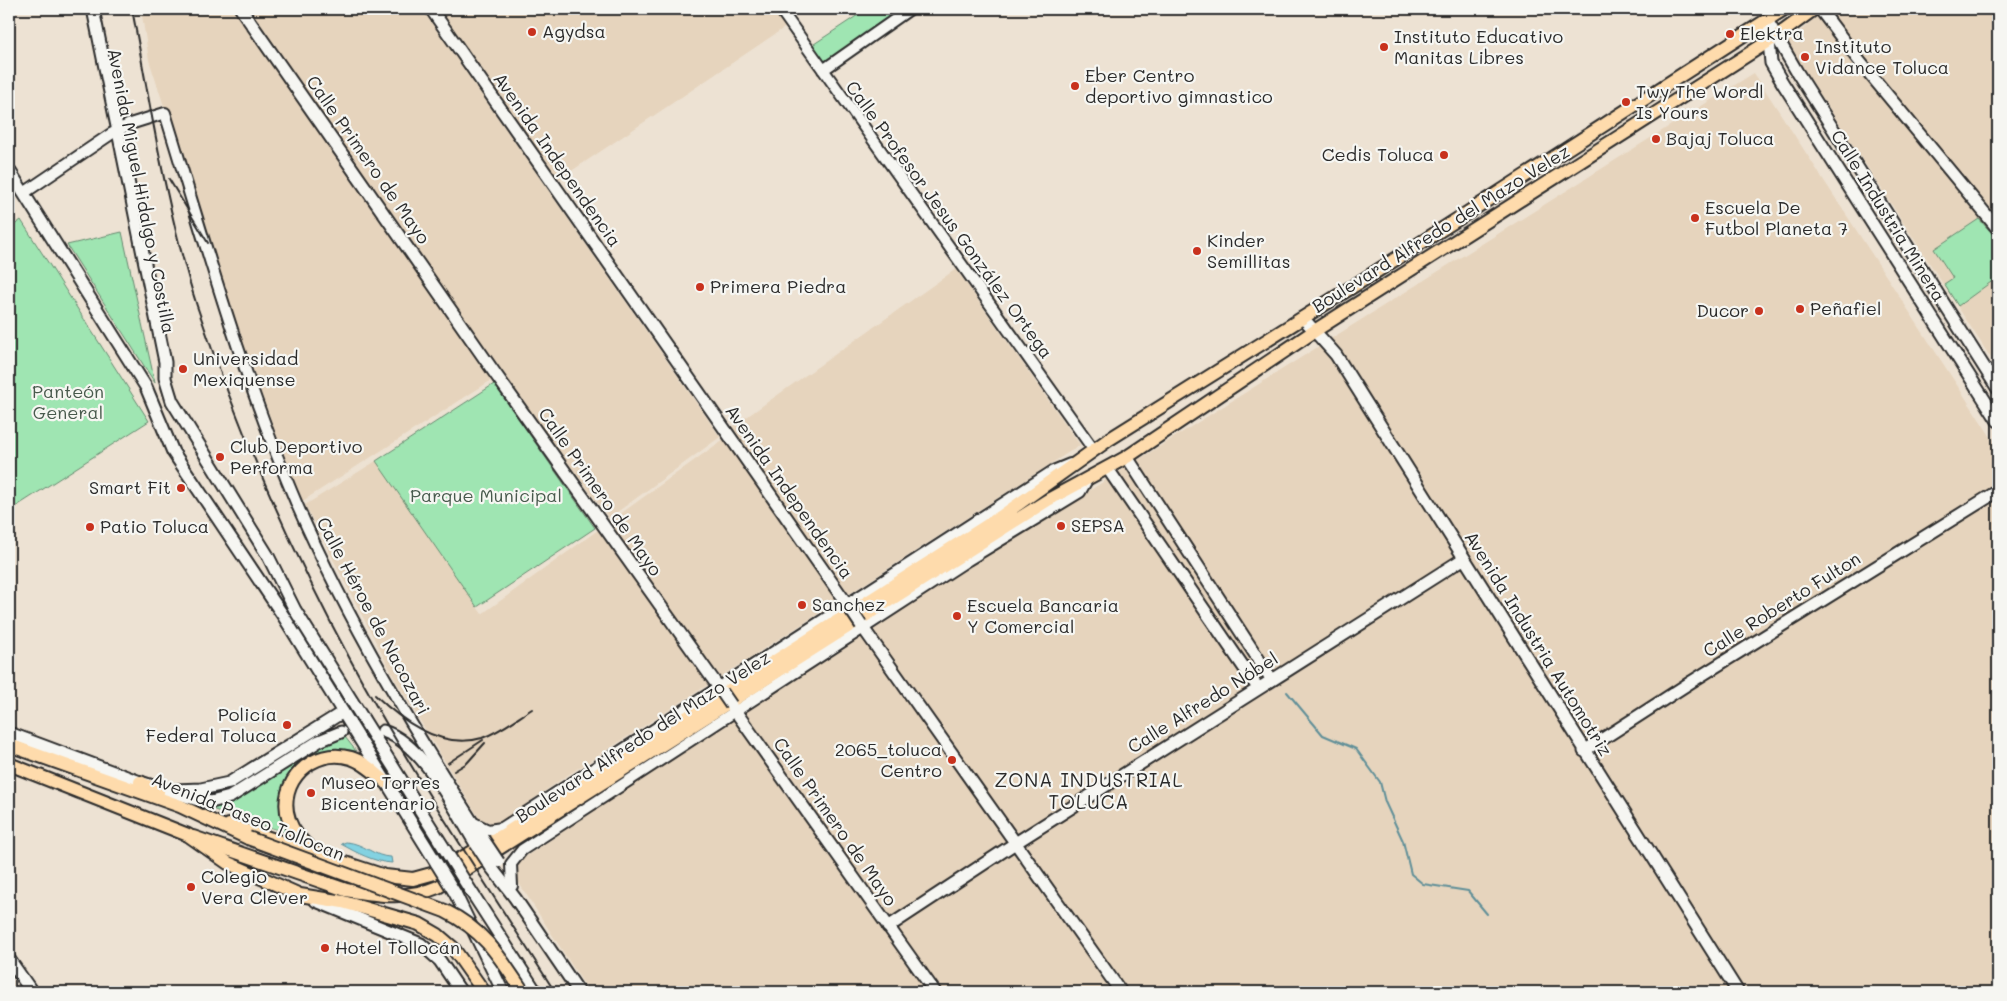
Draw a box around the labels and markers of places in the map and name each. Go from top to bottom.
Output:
place label: Agydsa [542,19,606,43]
place label: Elektra [1740,21,1804,45]
place label: Instituto Educativo Manitas Libres [1394,24,1563,69]
marker: Agydsa [526,26,538,38]
marker: Elektra [1724,28,1736,40]
place label: Instituto Vidance Toluca [1815,34,1949,79]
marker: Instituto Educativo Manitas Libres [1378,41,1390,53]
marker: Instituto Vidance Toluca [1799,51,1811,63]
place label: Eber Centro deportivo gimnastico [1085,63,1273,108]
place label: Twy The Wordl Is Yours [1636,79,1764,124]
marker: Eber Centro deportivo gimnastico [1069,80,1081,92]
marker: Twy The Wordl Is Yours [1620,96,1632,108]
place label: Bajaj Toluca [1666,126,1774,150]
marker: Bajaj Toluca [1650,133,1662,145]
place label: Cedis Toluca [1322,142,1434,166]
marker: Cedis Toluca [1438,149,1450,161]
place label: Escuela De Futbol Planeta 7 [1705,195,1848,240]
marker: Escuela De Futbol Planeta 7 [1689,212,1701,224]
place label: Kinder Semillitas [1207,228,1291,273]
marker: Kinder Semillitas [1191,245,1203,257]
place label: Primera Piedra [710,274,846,298]
marker: Primera Piedra [694,281,706,293]
place label: Peñafiel [1810,296,1882,320]
place label: Ducor [1696,298,1749,322]
marker: Peñafiel [1794,303,1806,315]
marker: Ducor [1753,305,1765,317]
place label: Universidad Mexiquense [193,346,298,391]
marker: Universidad Mexiquense [177,363,189,375]
place label: Club Deportivo Performa [230,434,363,479]
marker: Club Deportivo Performa [214,451,226,463]
place label: Smart Fit [89,475,171,499]
marker: Smart Fit [175,482,187,494]
place label: SEPSA [1071,513,1125,537]
place label: Patio Toluca [100,514,209,538]
marker: SEPSA [1055,520,1067,532]
marker: Patio Toluca [84,521,96,533]
place label: Sanchez [812,592,885,616]
place label: Escuela Bancaria Y Comercial [967,593,1119,638]
marker: Sanchez [796,599,808,611]
marker: Escuela Bancaria Y Comercial [951,610,963,622]
place label: Policía Federal Toluca [146,702,277,747]
marker: Policía Federal Toluca [281,719,293,731]
place label: 2065_toluca Centro [835,737,942,782]
marker: 2065_toluca Centro [946,754,958,766]
place label: Museo Torres Bicentenario [321,770,440,815]
marker: Museo Torres Bicentenario [305,787,317,799]
place label: Colegio Vera Clever [201,864,308,909]
marker: Colegio Vera Clever [185,881,197,893]
place label: Hotel Tollocán [335,935,460,959]
marker: Hotel Tollocán [319,942,331,954]

